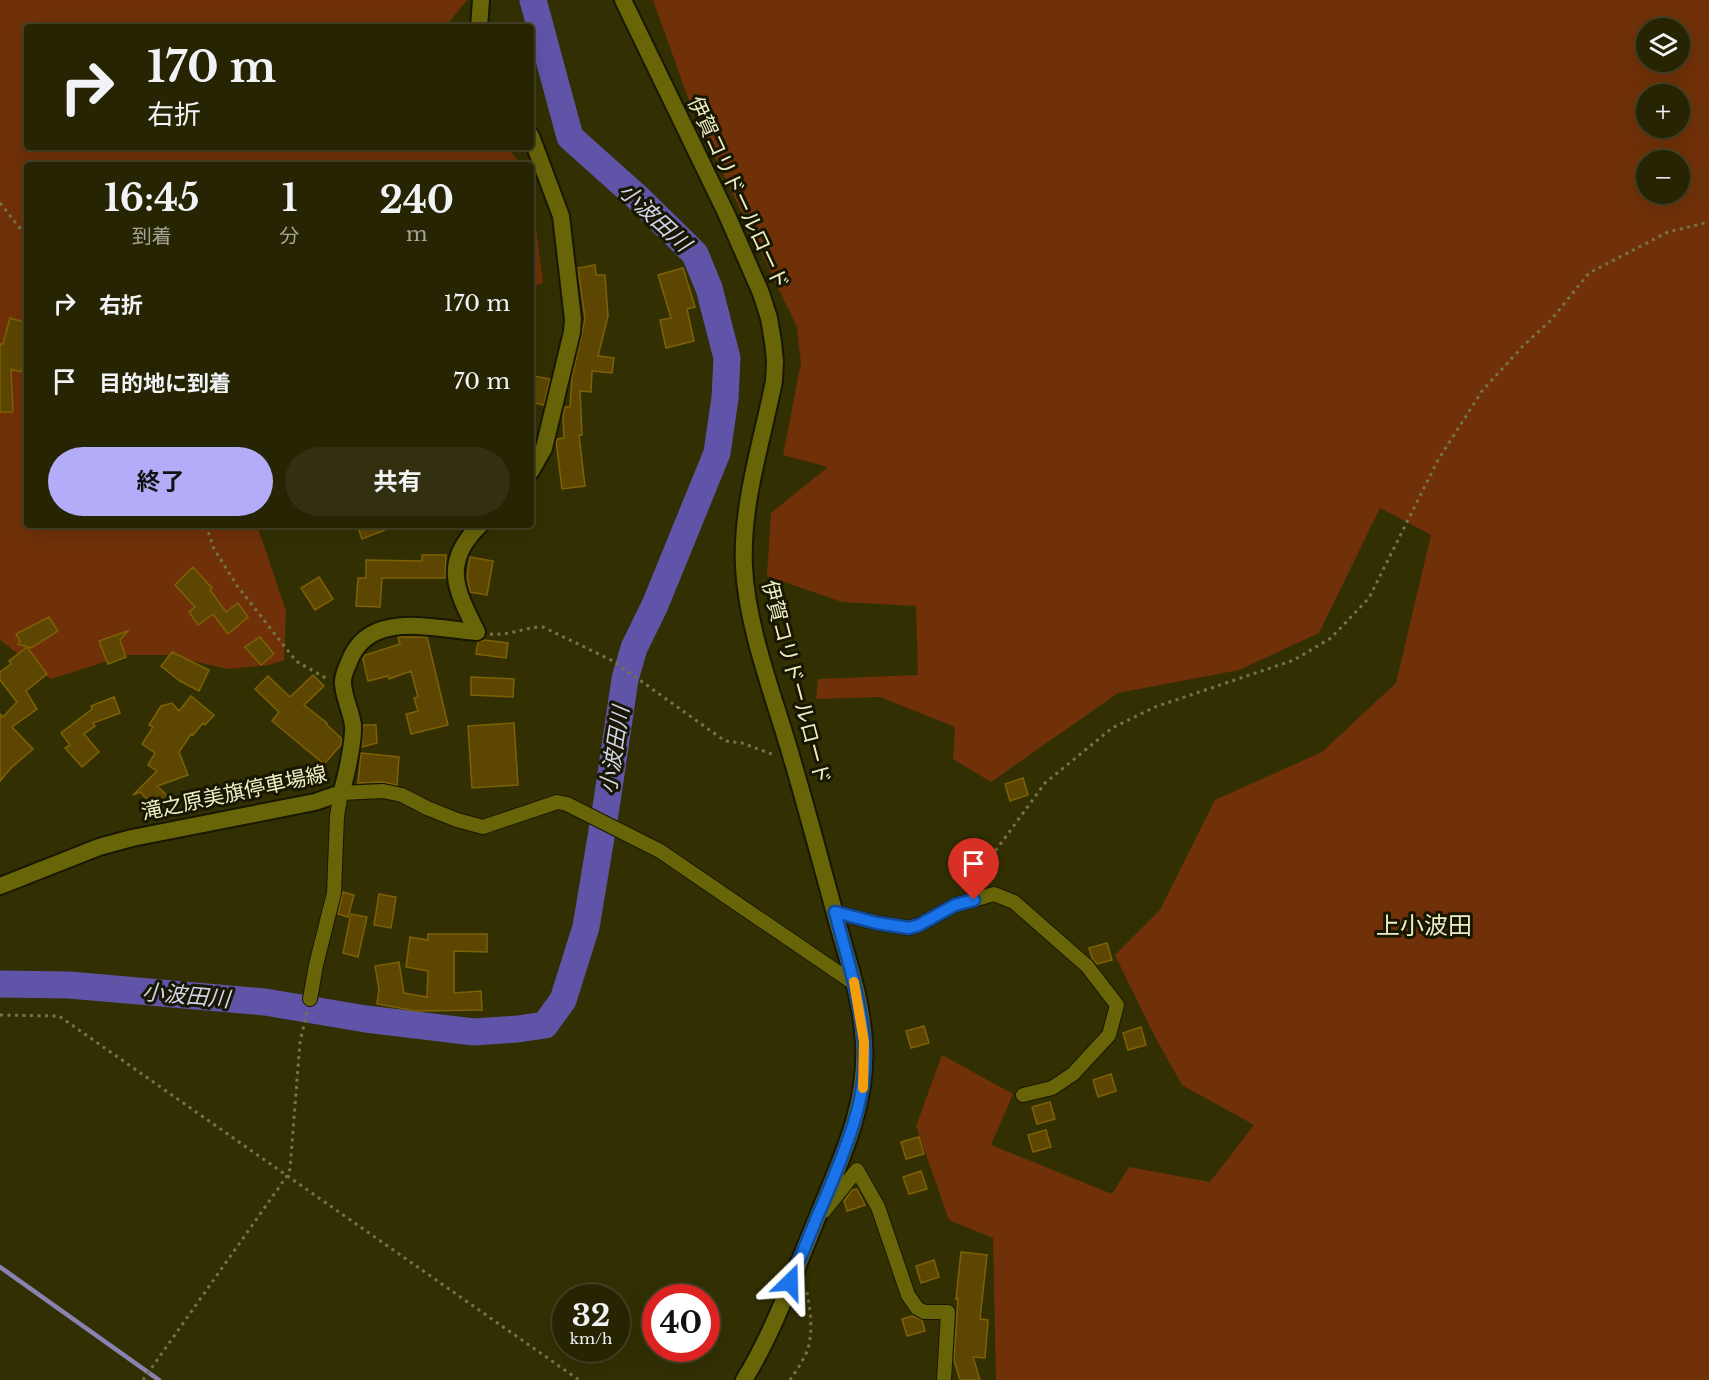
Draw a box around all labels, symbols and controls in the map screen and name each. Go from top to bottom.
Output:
map controls [1636,18,1690,204]
button: layers [1636,18,1690,72]
text: 170 m [147,41,276,93]
icon: right [48,48,126,126]
button: + [1636,84,1690,138]
street label: 伊賀コリドールロード [682,92,794,294]
text: 右折 [147,98,201,131]
button: − [1636,150,1690,204]
text: 16:45 [104,176,200,221]
text: 1 [282,176,297,221]
water label: 小波田川 [613,177,698,259]
text: 240 [379,178,454,223]
text: m [406,222,427,246]
text: 到着 [132,224,172,248]
text: 分 [279,224,299,248]
icon: right [48,287,81,320]
text: 170 m [444,290,510,317]
text: 右折 [99,292,143,319]
icon: arrive [48,365,81,398]
text: 70 m [453,368,510,395]
text: 目的地に到着 [99,370,231,397]
button: 終了 [48,447,273,516]
button: 共有 [285,447,510,516]
street label: 伊賀コリドールロード [756,577,836,787]
water label: 小波田川 [594,703,635,796]
street label: 滝之原美旗停車場線 [139,761,329,825]
pin [948,838,999,900]
icon: arrive [957,847,990,880]
district label: 上小波田 [1376,911,1472,940]
water label: 小波田川 [141,978,233,1013]
position arrow [758,1250,822,1314]
speed limit sign: 40 [642,1284,720,1362]
text: 32 [572,1297,610,1334]
text: km/h [570,1329,612,1348]

